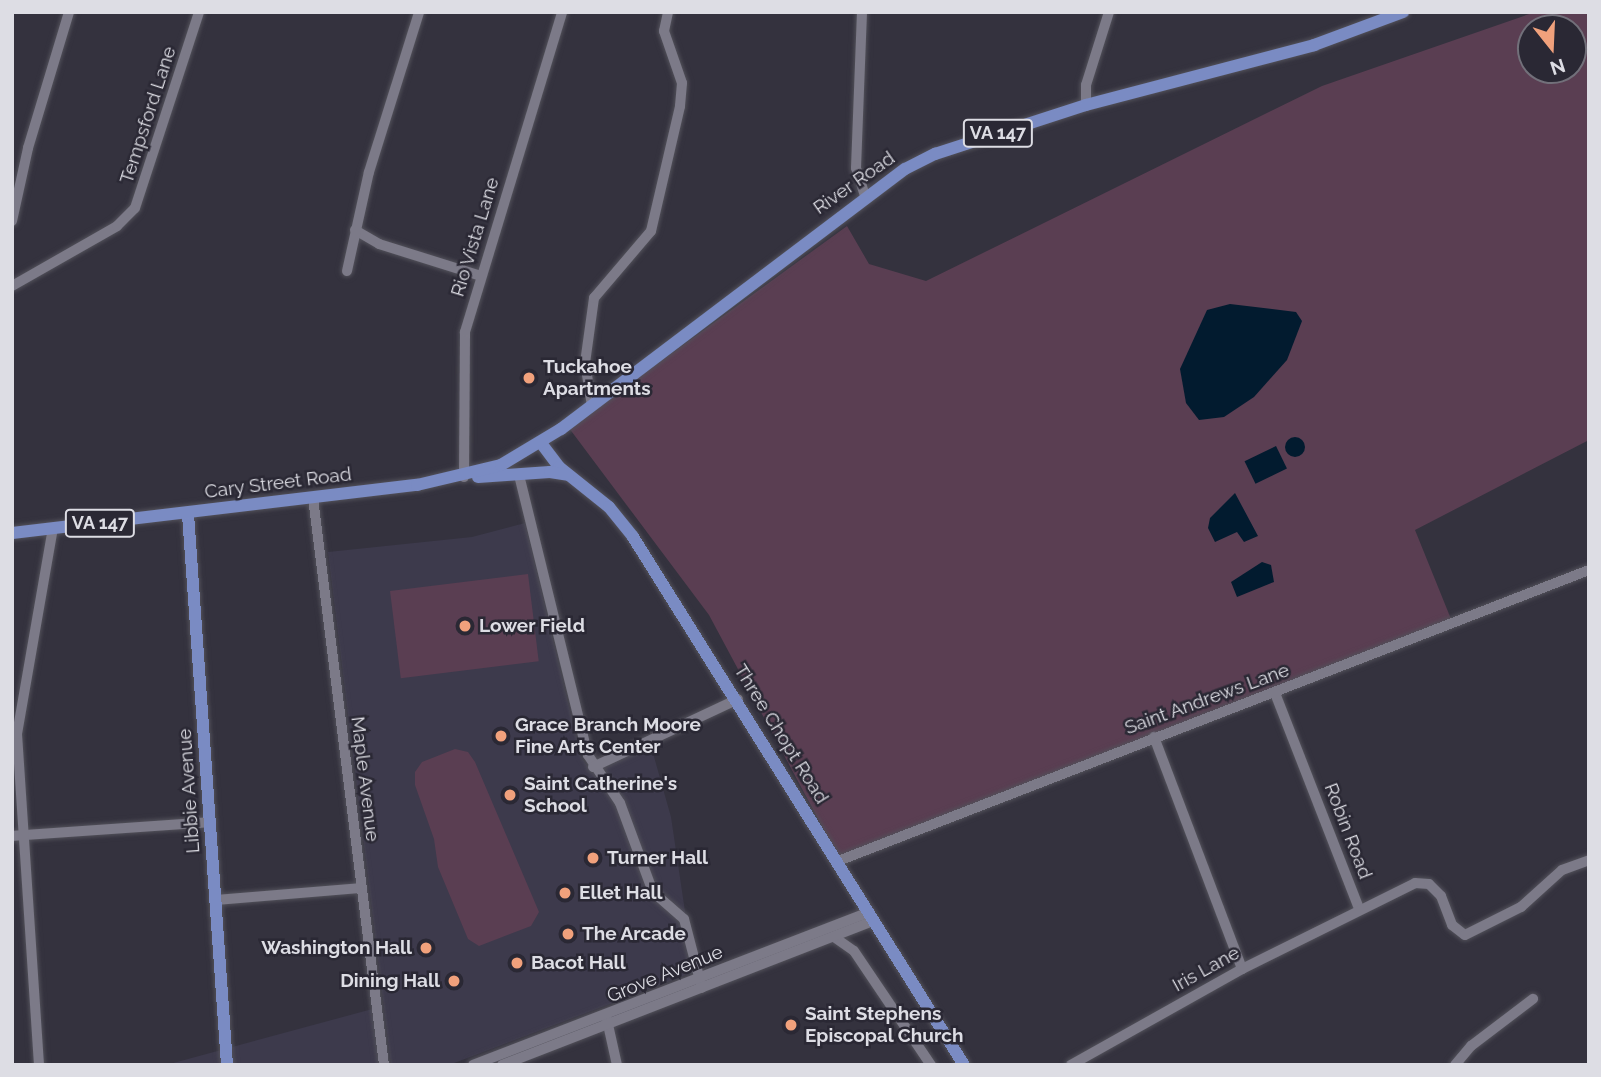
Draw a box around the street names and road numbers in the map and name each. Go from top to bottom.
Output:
street label: Tempsford Lane [115,43,181,187]
road number: VA 147 [961,118,1035,148]
street label: River Road [809,147,899,219]
street label: Rio Vista Lane [446,174,504,300]
street label: Cary Street Road [203,463,353,503]
road number: VA 147 [63,508,137,538]
street label: Saint Andrews Lane [1121,659,1293,739]
street label: Three Chopt Road [729,660,833,808]
street label: Maple Avenue [346,715,384,843]
street label: Libbie Avenue [173,728,205,854]
street label: Robin Road [1319,780,1377,882]
street label: Grove Avenue [604,940,726,1008]
street label: Iris Lane [1168,941,1244,997]

